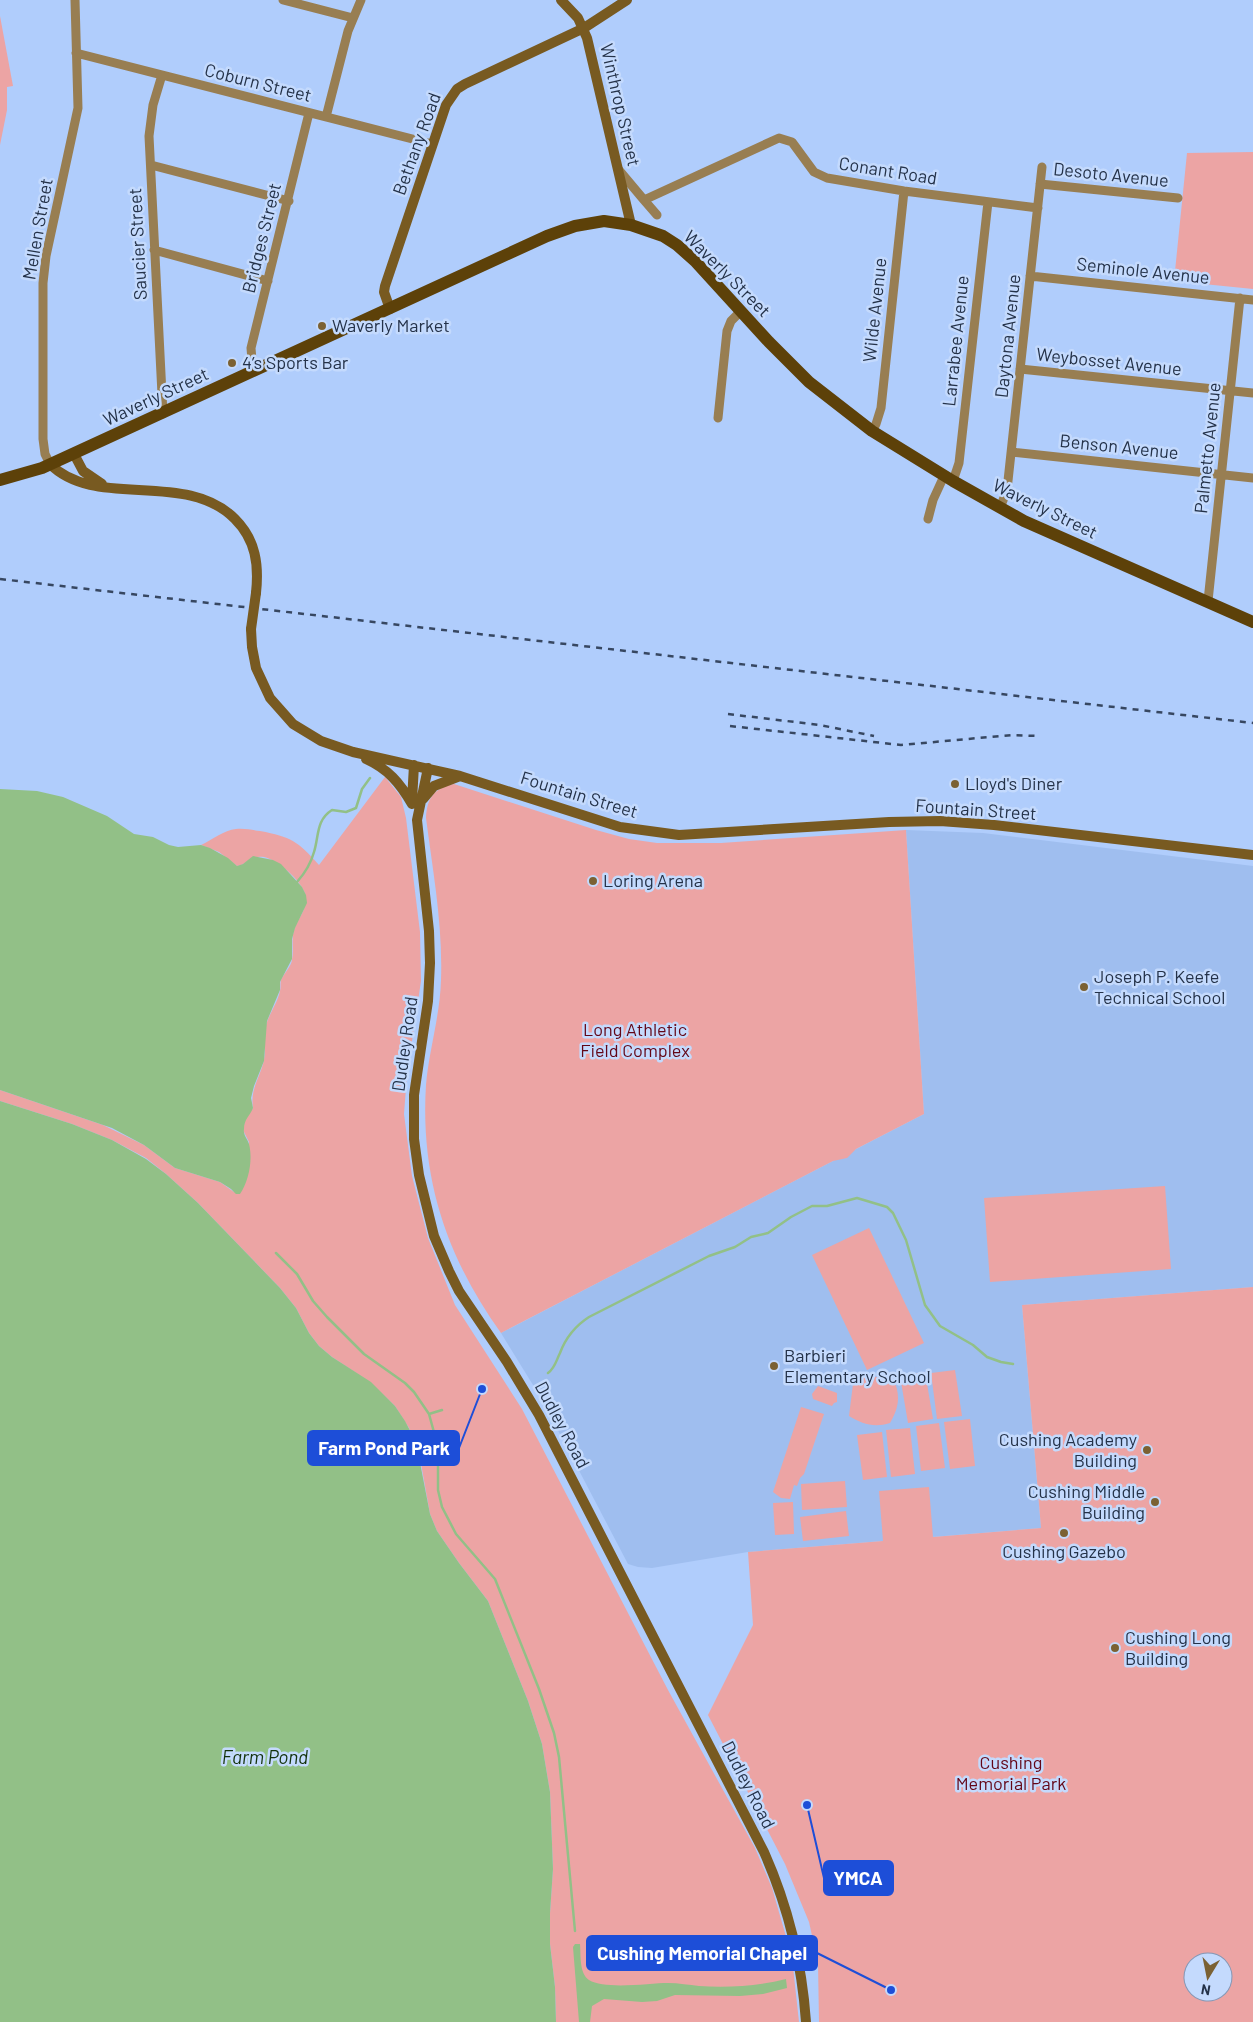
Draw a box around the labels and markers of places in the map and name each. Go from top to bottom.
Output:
place label: Waverly Market [332,314,450,336]
marker: Waverly Market [316,320,328,332]
place label: 4’s Sports Bar [242,351,349,373]
marker: 4’s Sports Bar [226,357,238,369]
place label: Lloyd's Diner [965,772,1063,794]
marker: Lloyd's Diner [949,778,961,790]
place label: Loring Arena [603,869,703,891]
marker: Loring Arena [587,875,599,887]
place label: Joseph P. Keefe Technical School [1094,965,1225,1008]
marker: Joseph P. Keefe Technical School [1078,981,1090,993]
place label: Barbieri Elementary School [784,1344,931,1387]
marker: Barbieri Elementary School [768,1360,780,1372]
place label: Cushing Academy Building [999,1428,1137,1471]
callout: Farm Pond Park [308,1431,459,1465]
marker: Cushing Academy Building [1141,1444,1153,1456]
place label: Cushing Middle Building [1028,1480,1145,1523]
marker: Cushing Middle Building [1149,1496,1161,1508]
marker: Cushing Gazebo [1058,1527,1070,1539]
place label: Cushing Gazebo [1002,1540,1126,1562]
place label: Cushing Long Building [1125,1626,1231,1669]
marker: Cushing Long Building [1109,1642,1121,1654]
callout: YMCA [824,1861,893,1895]
callout: Cushing Memorial Chapel [587,1936,817,1970]

